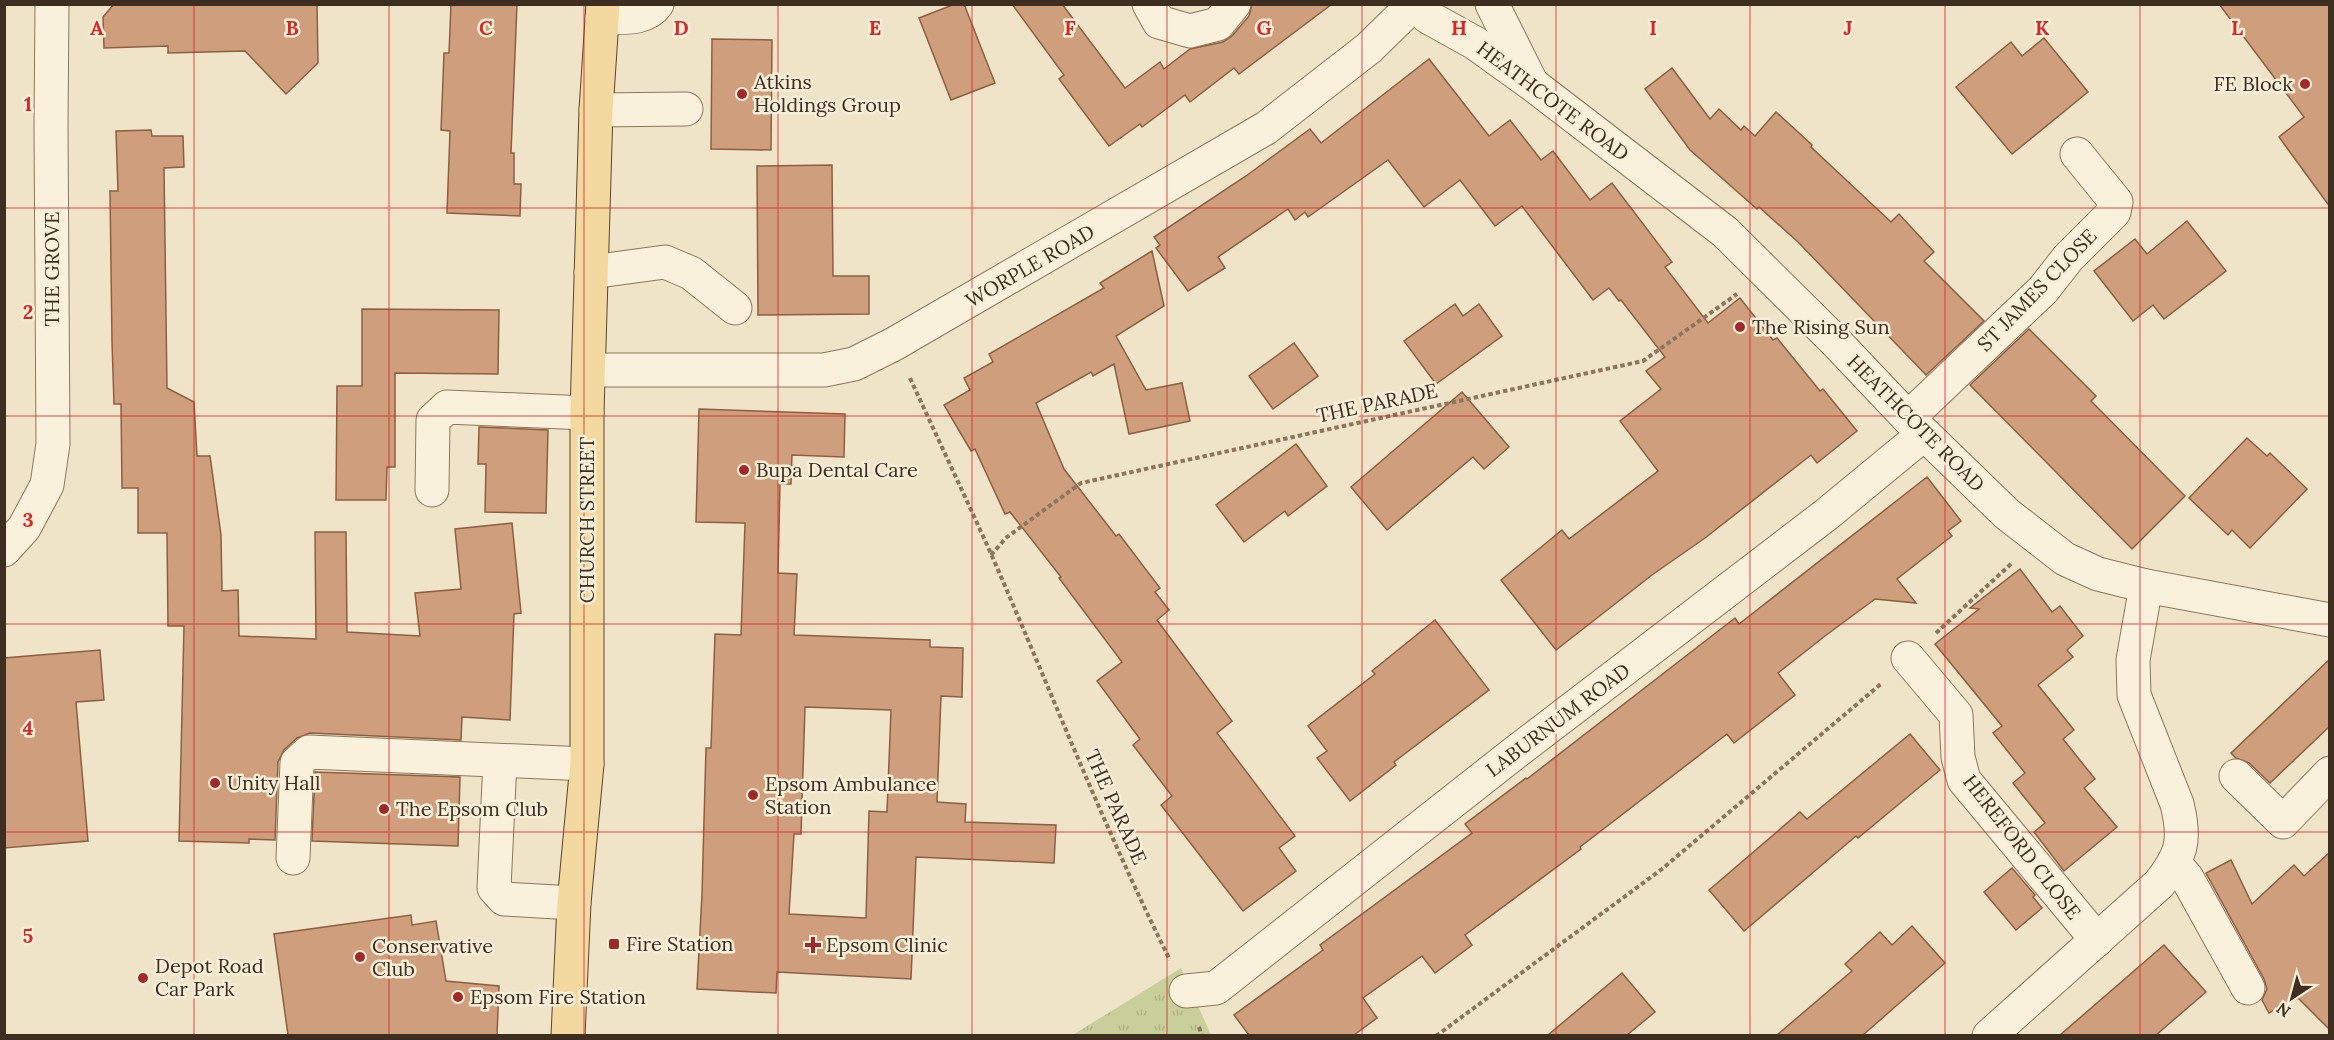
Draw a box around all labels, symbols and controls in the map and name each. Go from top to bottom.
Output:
text: A [90,15,104,40]
text: B [285,15,299,40]
text: C [479,15,493,40]
text: D [673,15,689,40]
text: E [869,15,881,40]
text: F [1064,15,1076,40]
text: G [1256,15,1272,40]
text: H [1451,15,1467,40]
text: I [1649,15,1657,40]
text: J [1843,15,1853,40]
text: K [2035,15,2050,40]
text: L [2231,15,2243,40]
street label: HEATHCOTE ROAD [1472,35,1634,166]
place label: Atkins Holdings Group [753,69,901,117]
place label: FE Block [2214,71,2293,96]
marker: FE Block [2298,77,2312,91]
marker: Atkins Holdings Group [735,87,749,101]
text: 1 [24,91,32,116]
street label: THE GROVE [39,211,64,327]
street label: WORPLE ROAD [961,219,1099,313]
street label: ST JAMES CLOSE [1972,223,2102,356]
text: 2 [23,299,33,324]
place label: The Rising Sun [1752,314,1890,339]
marker: The Rising Sun [1733,320,1747,334]
street label: HEATHCOTE ROAD [1842,349,1990,497]
street label: THE PARADE [1314,377,1440,428]
street label: CHURCH STREET [574,437,599,603]
place label: Bupa Dental Care [756,457,918,482]
marker: Bupa Dental Care [737,463,751,477]
text: 3 [22,507,34,532]
street label: LABURNUM ROAD [1481,657,1635,782]
text: 4 [23,715,34,740]
street label: THE PARADE [1080,745,1153,868]
street label: HEREFORD CLOSE [1958,769,2087,924]
place label: Unity Hall [227,770,320,795]
place label: Epsom Ambulance Station [765,771,937,819]
marker: Unity Hall [208,776,222,790]
marker: Epsom Ambulance Station [746,788,760,802]
place label: The Epsom Club [396,796,548,821]
marker: The Epsom Club [377,802,391,816]
text: 5 [23,923,34,948]
place label: Fire Station [626,931,733,956]
place label: Epsom Clinic [826,932,948,957]
place label: Conservative Club [372,933,493,981]
marker: Epsom Clinic [804,936,822,954]
marker: Fire Station [607,937,621,951]
marker: Conservative Club [353,950,367,964]
place label: Depot Road Car Park [155,953,264,1001]
north arrow [2262,968,2322,1028]
marker: Depot Road Car Park [136,971,150,985]
place label: Epsom Fire Station [470,984,646,1009]
marker: Epsom Fire Station [451,990,465,1004]
text: N [2272,998,2294,1022]

